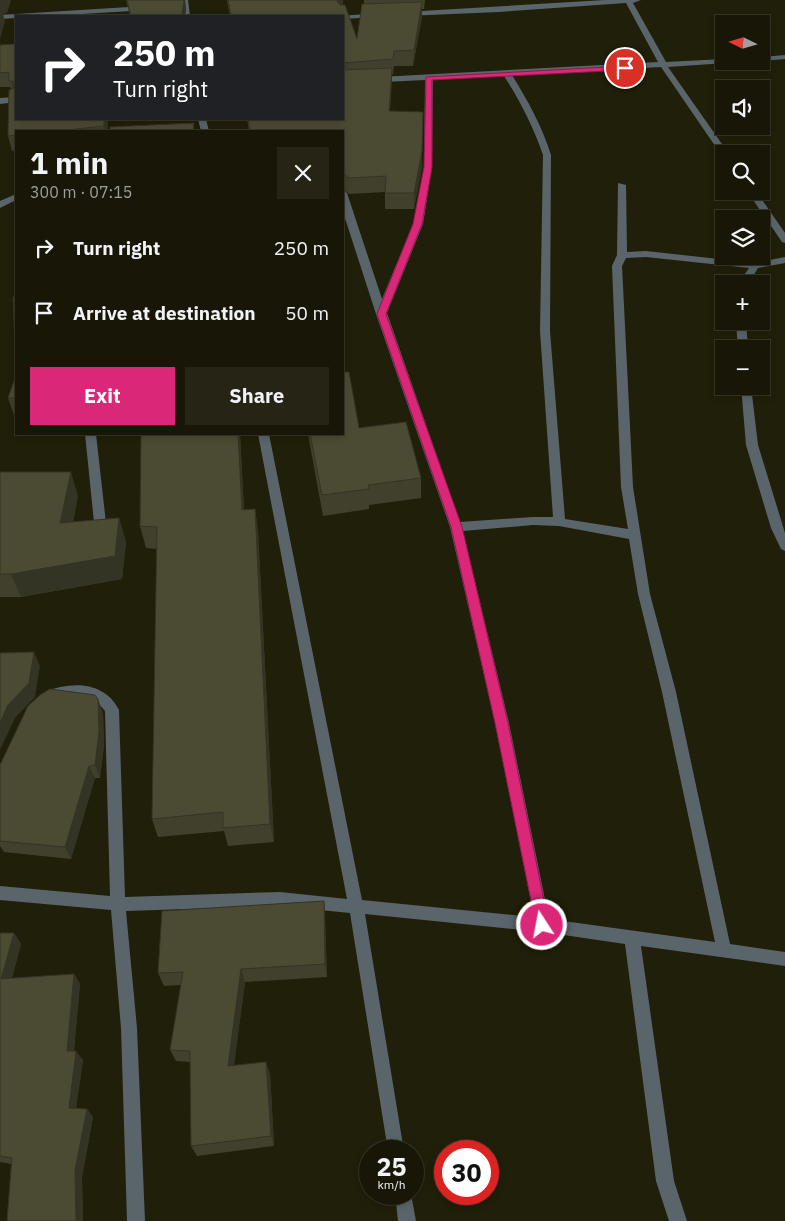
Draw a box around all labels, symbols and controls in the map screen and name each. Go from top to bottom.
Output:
north arrow [715,15,770,70]
map controls [715,15,770,395]
text: 250 m [113,30,216,76]
icon: right [30,35,95,100]
pin [604,47,646,89]
icon: arrive [611,54,639,82]
text: Turn right [113,74,208,103]
button: sound [715,80,770,135]
text: 1 min [30,143,108,182]
button: search [715,145,770,200]
button: close [277,147,329,199]
text: 300 m · 07:15 [30,182,132,202]
button: layers [715,210,770,265]
icon: right [30,234,58,262]
text: Turn right [73,236,160,260]
text: 250 m [274,236,329,260]
button: + [715,275,770,330]
icon: arrive [30,299,58,327]
text: Arrive at destination [73,301,256,325]
text: 50 m [285,301,329,325]
button: − [715,340,770,395]
button: Exit [30,367,175,425]
button: Share [185,367,329,425]
position arrow [515,898,567,950]
speed limit sign: 30 [434,1140,499,1205]
text: 25 [376,1150,407,1183]
text: km/h [377,1177,406,1192]

